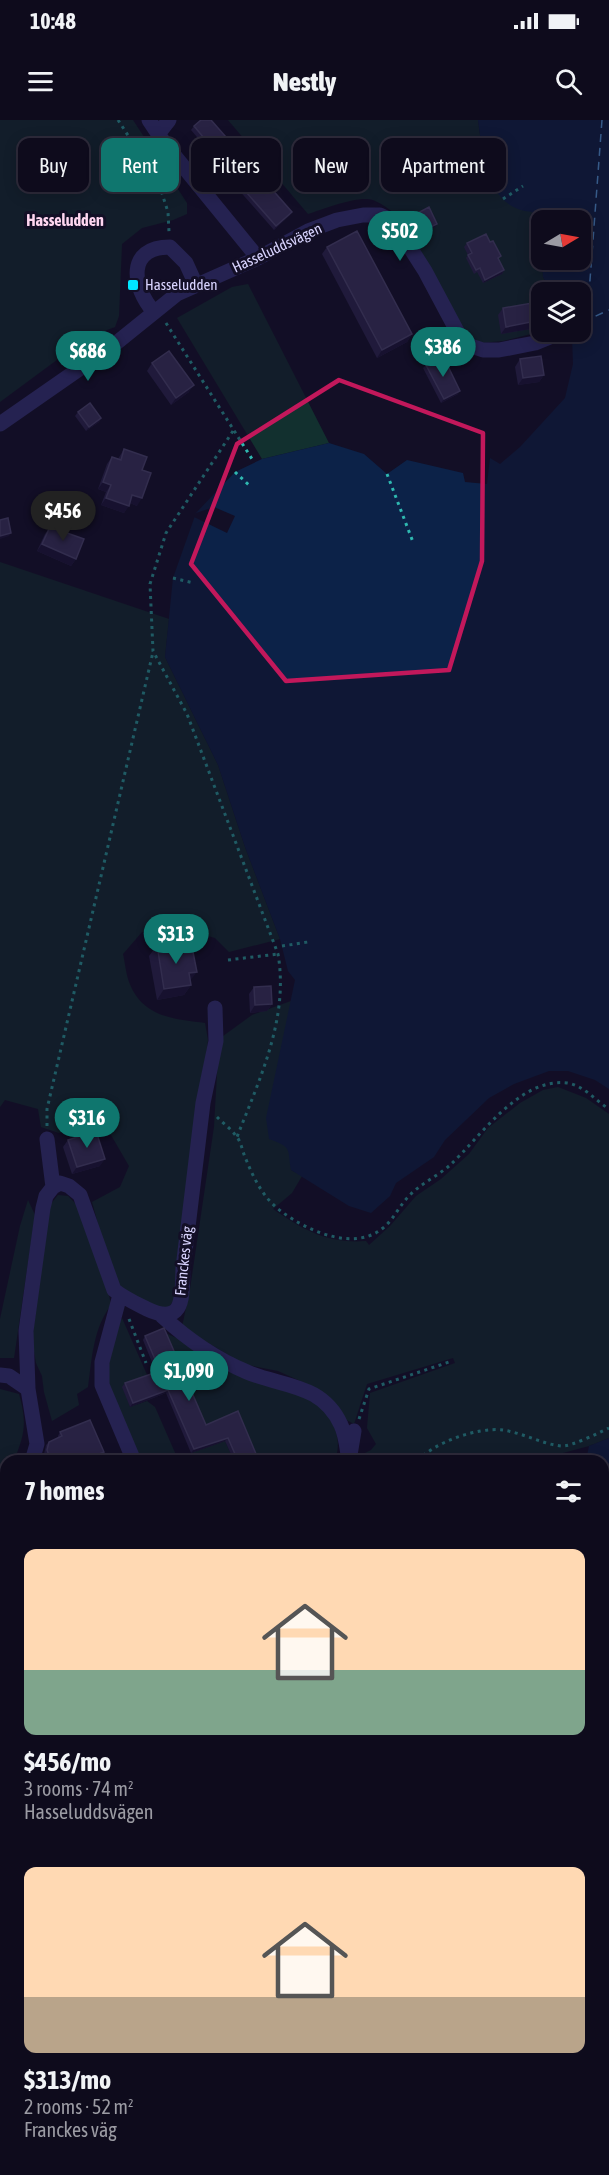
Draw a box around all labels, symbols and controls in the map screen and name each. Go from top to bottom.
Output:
text: 10:48 [30,8,76,34]
icon: menu [24,65,57,98]
icon: search [552,65,585,98]
text: Nestly [273,66,336,97]
chip: Buy [18,138,89,192]
chip: Rent [101,138,179,192]
chip: Filters [191,138,281,192]
chip: New [293,138,369,192]
chip: Apartment [381,138,506,192]
north arrow [531,210,591,270]
map controls [531,210,591,342]
district label: Hasseludden [26,211,104,229]
pin: $502 [364,211,436,262]
street label: Hasseluddsvägen [229,219,324,276]
text: $502 [382,219,418,242]
place label: Hasseludden [145,276,218,293]
marker: Hasseludden [126,278,140,292]
button: layers [531,282,591,342]
pin: $386 [407,327,479,378]
pin: $686 [52,331,124,382]
text: $386 [425,335,461,358]
text: $686 [70,339,106,362]
pin: $456 [27,491,99,542]
text: $456 [45,499,81,522]
pin: $313 [140,914,212,965]
text: $313 [158,922,194,945]
pin: $316 [51,1098,123,1149]
text: $316 [69,1106,105,1129]
street label: Franckes väg [171,1225,196,1296]
pin: $1,090 [140,1351,238,1402]
text: $1,090 [164,1359,214,1382]
icon: filters [552,1475,585,1508]
text: 7 homes [24,1476,104,1506]
icon: home [251,1588,359,1696]
text: $456/mo [24,1747,111,1777]
text: 3 rooms · 74 m² [24,1777,134,1800]
text: Hasseluddsvägen [24,1800,153,1823]
icon: home [251,1906,359,2014]
text: $313/mo [24,2065,111,2095]
text: 2 rooms · 52 m² [24,2095,134,2118]
text: Franckes väg [24,2118,117,2141]

